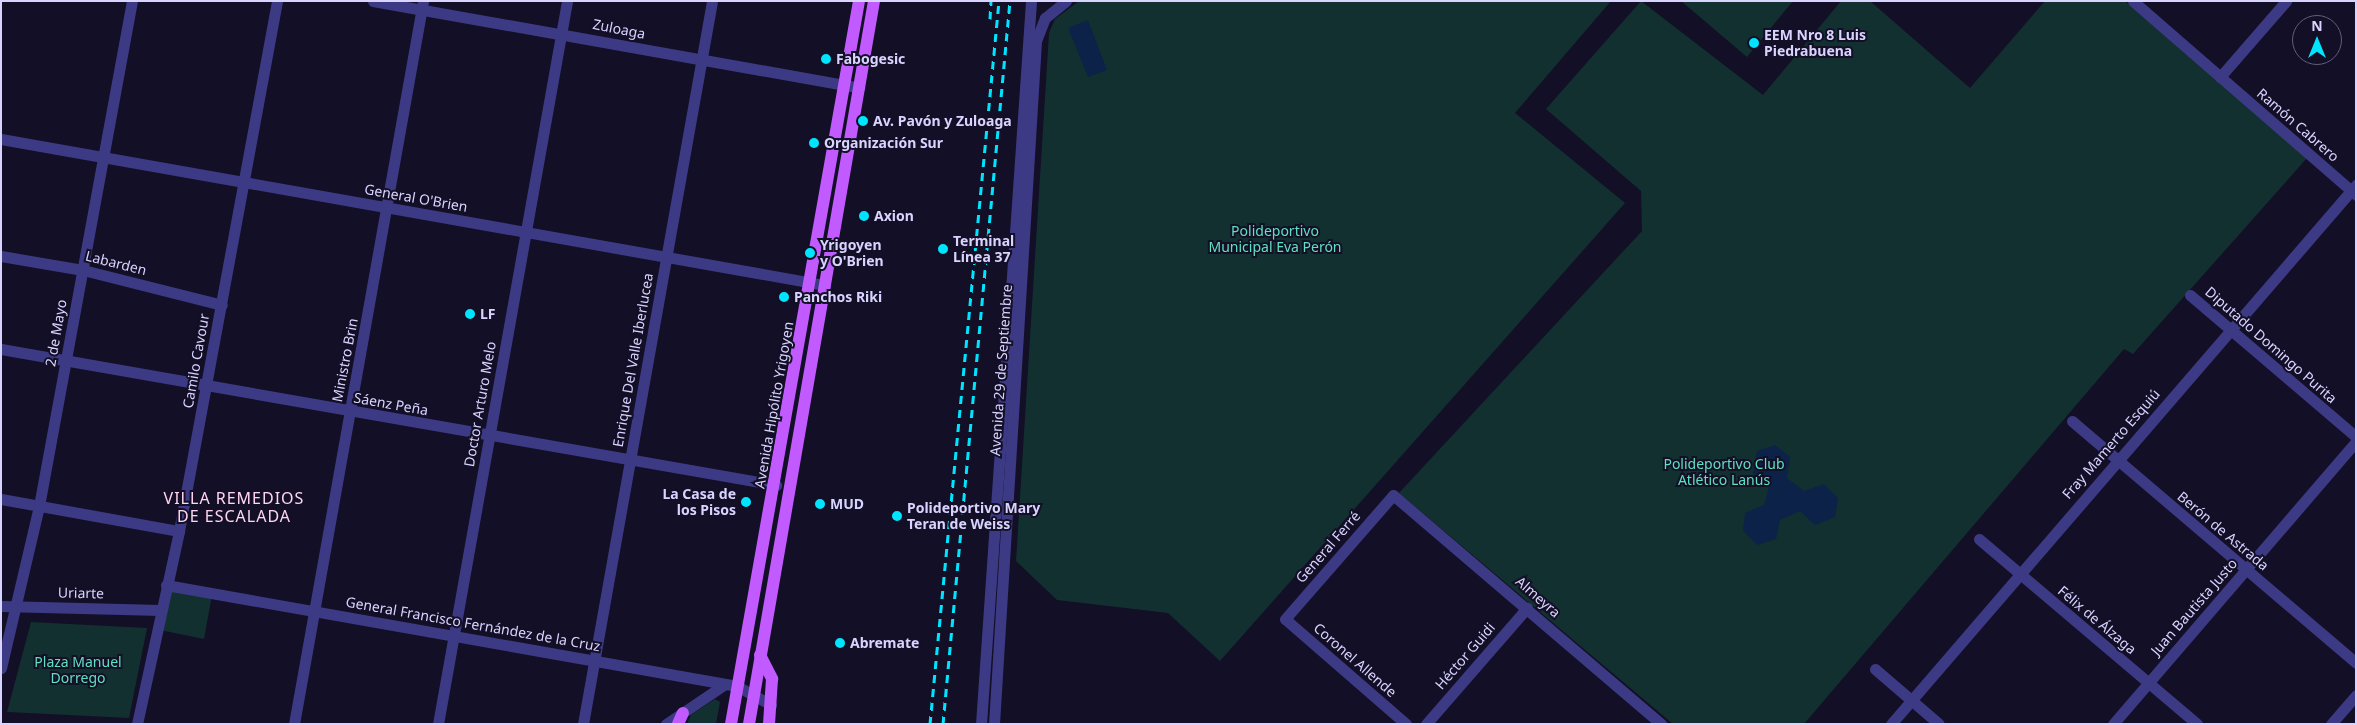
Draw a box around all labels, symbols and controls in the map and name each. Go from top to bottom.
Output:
north arrow [2292,15,2342,65]
street label: Zuloaga [591,16,647,42]
text: N [2311,16,2323,35]
place label: EEM Nro 8 Luis Piedrabuena [1764,27,1866,59]
marker: EEM Nro 8 Luis Piedrabuena [1748,37,1760,49]
place label: Fabogesic [836,51,905,67]
marker: Fabogesic [820,53,832,65]
street label: Ramón Cabrero [2254,85,2342,165]
place label: Av. Pavón y Zuloaga [873,113,1012,129]
marker: Av. Pavón y Zuloaga [857,115,869,127]
place label: Organización Sur [824,135,943,151]
marker: Organización Sur [808,137,820,149]
street label: General O'Brien [363,181,469,215]
place label: Axion [874,208,914,224]
marker: Axion [858,210,870,222]
park label: Polideportivo Municipal Eva Perón [1208,223,1342,256]
place label: Terminal Línea 37 [953,233,1014,266]
place label: Yrigoyen y O'Brien [820,237,884,270]
marker: Terminal Línea 37 [937,243,949,255]
street label: Labarden [84,247,148,279]
marker: Yrigoyen y O'Brien [804,247,816,259]
street label: Enrique Del Valle Iberlucea [609,272,657,448]
street label: Diputado Domingo Purita [2202,283,2340,407]
street label: Avenida 29 de Septiembre [987,284,1015,456]
place label: Panchos Riki [794,289,882,305]
marker: Panchos Riki [778,291,790,303]
street label: 2 de Mayo [42,298,70,368]
place label: LF [480,306,496,322]
marker: LF [464,308,476,320]
street label: Camilo Cavour [179,312,213,410]
street label: Ministro Brin [329,317,361,403]
street label: Avenida Hipólito Yrigoyen [751,320,797,490]
street label: Doctor Arturo Melo [461,340,499,468]
street label: Fray Mamerto Esquiú [2059,386,2163,502]
street label: Sáenz Peña [353,389,429,419]
park label: Polideportivo Club Atlético Lanús [1663,456,1785,488]
place label: La Casa de los Pisos [663,486,736,518]
district label: VILLA REMEDIOS DE ESCALADA [162,488,306,526]
street label: Berón de Astrada [2174,488,2272,574]
marker: La Casa de los Pisos [740,496,752,508]
place label: MUD [830,496,864,512]
marker: MUD [814,498,826,510]
place label: Polideportivo Mary Teran de Weiss [907,500,1040,532]
street label: General Ferré [1292,508,1364,586]
marker: Polideportivo Mary Teran de Weiss [891,510,903,522]
street label: Juan Bautista Justo [2147,555,2241,659]
street label: Almeyra [1512,573,1564,621]
street label: Félix de Álzaga [2054,582,2140,658]
street label: Uriarte [58,584,104,602]
street label: General Francisco Fernández de la Cruz [344,593,602,655]
street label: Coronel Allende [1310,619,1400,701]
street label: Héctor Guidi [1432,619,1498,693]
place label: Abremate [850,635,919,651]
marker: Abremate [834,637,846,649]
park label: Plaza Manuel Dorrego [34,654,122,686]

